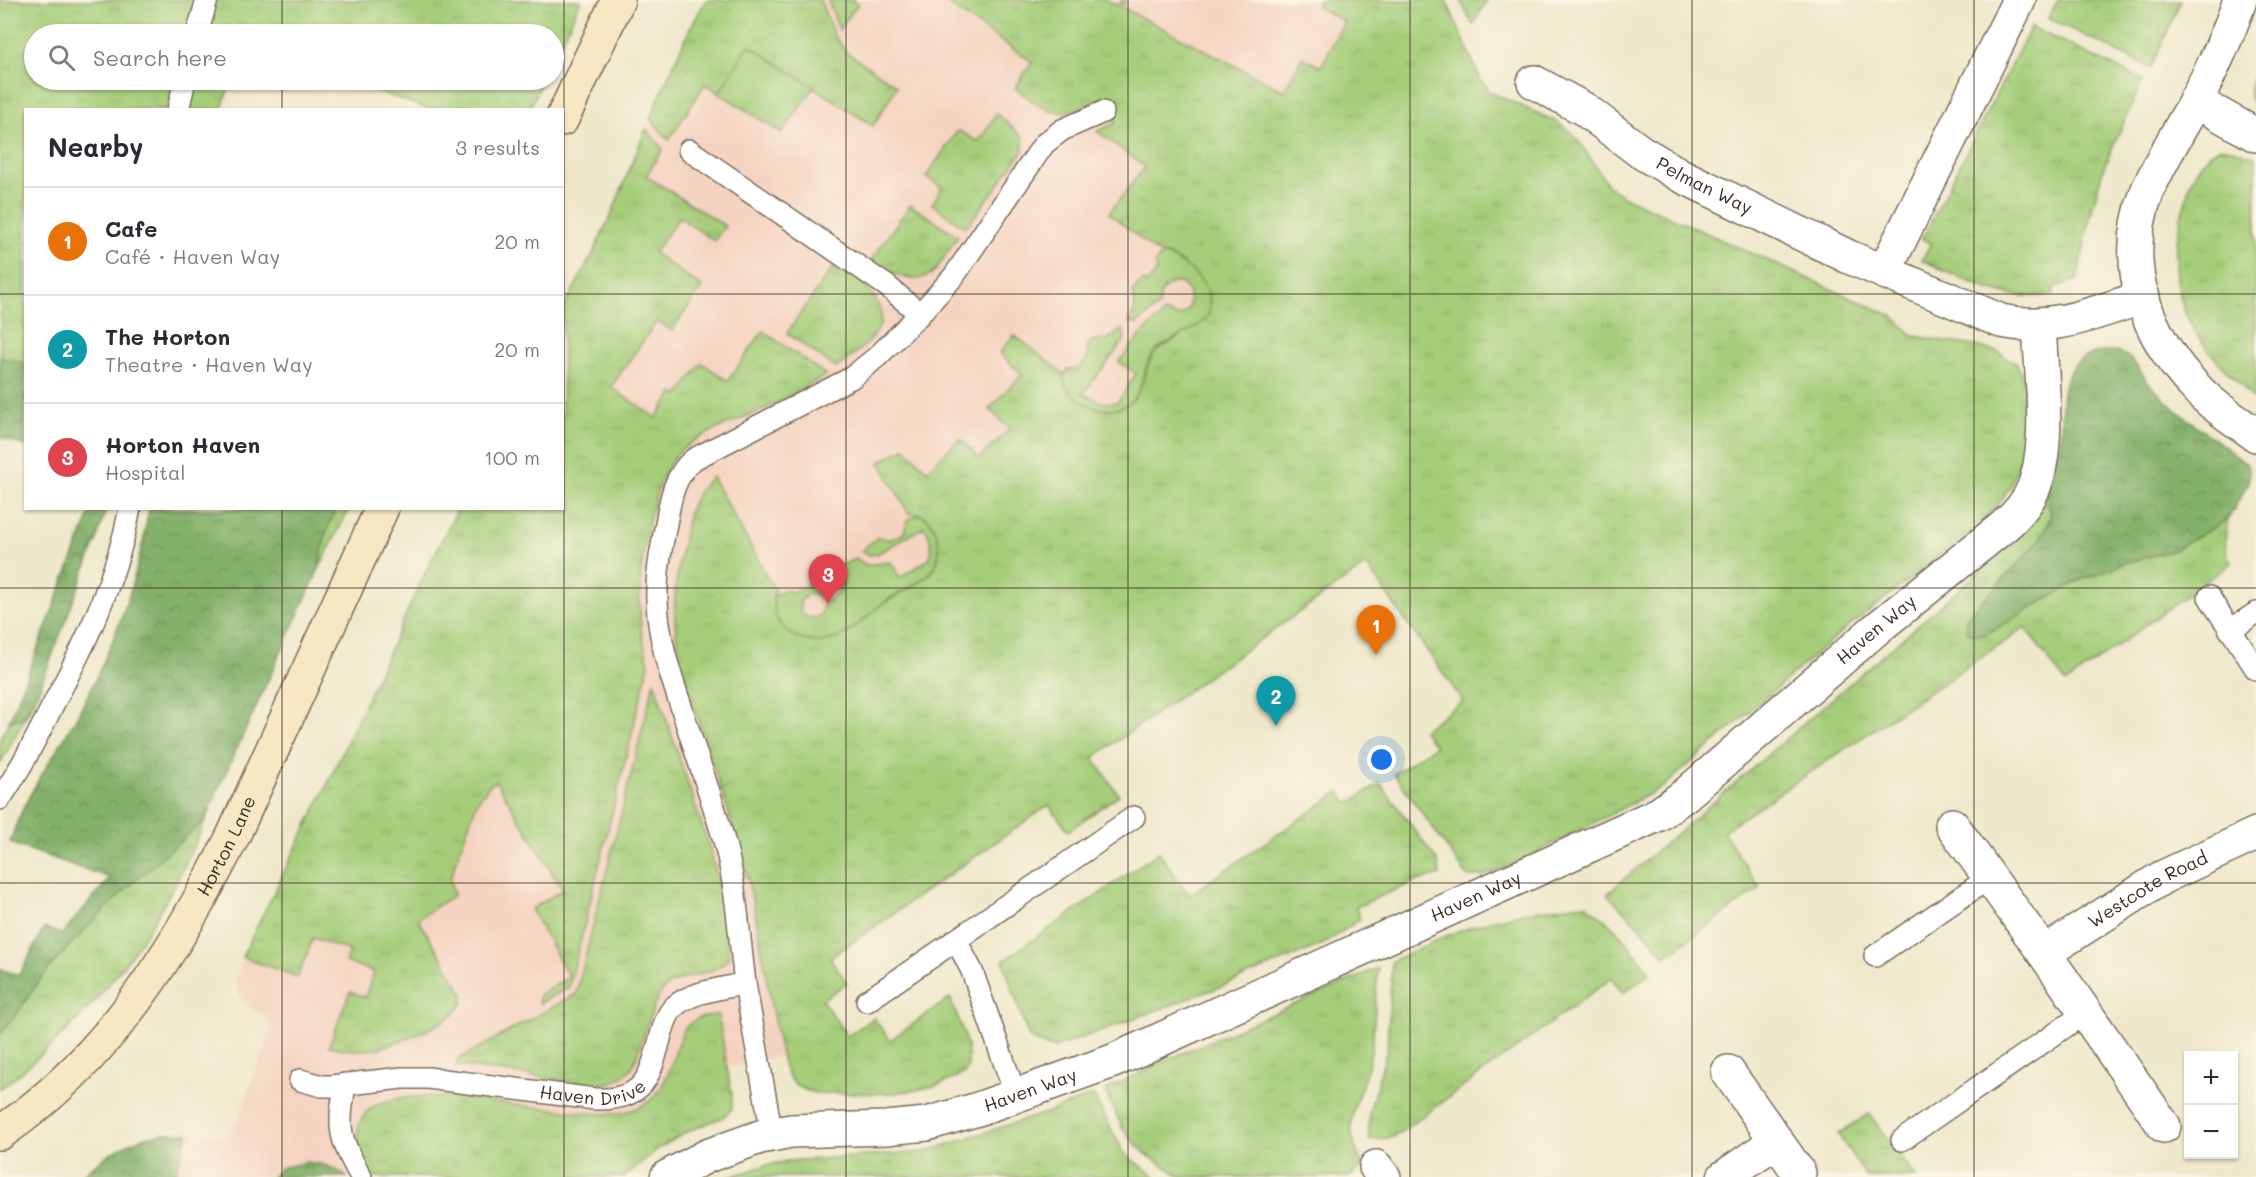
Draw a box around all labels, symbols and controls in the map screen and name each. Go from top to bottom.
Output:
search box [24,24,564,90]
icon: search [45,41,78,74]
text: Search here [93,43,227,72]
text: Nearby [48,130,143,164]
text: 3 results [455,134,540,160]
street label: Pelman Way [1652,151,1757,219]
text: Cafe [105,214,157,243]
text: 1 [63,228,72,254]
text: 20 m [494,228,540,254]
text: Café · Haven Way [105,243,280,269]
text: The Horton [105,322,230,351]
text: 2 [62,336,73,362]
text: 20 m [494,336,540,362]
text: Theatre · Haven Way [105,351,313,377]
text: Horton Haven [105,430,260,459]
text: 3 [62,444,74,470]
text: 100 m [484,444,540,470]
text: Hospital [105,459,186,485]
pin: 3 [808,554,848,604]
street label: Haven Way [1831,589,1921,669]
pin: 1 [1356,606,1396,655]
pin: 2 [1256,676,1296,726]
your location [1367,745,1396,774]
street label: Horton Lane [191,792,261,900]
street label: Westcote Road [2083,845,2211,933]
street label: Haven Way [1426,865,1525,927]
map controls [2184,1051,2238,1159]
button: + [2184,1051,2238,1105]
street label: Haven Way [980,1062,1080,1117]
street label: Haven Drive [538,1074,651,1110]
button: − [2184,1105,2238,1159]

